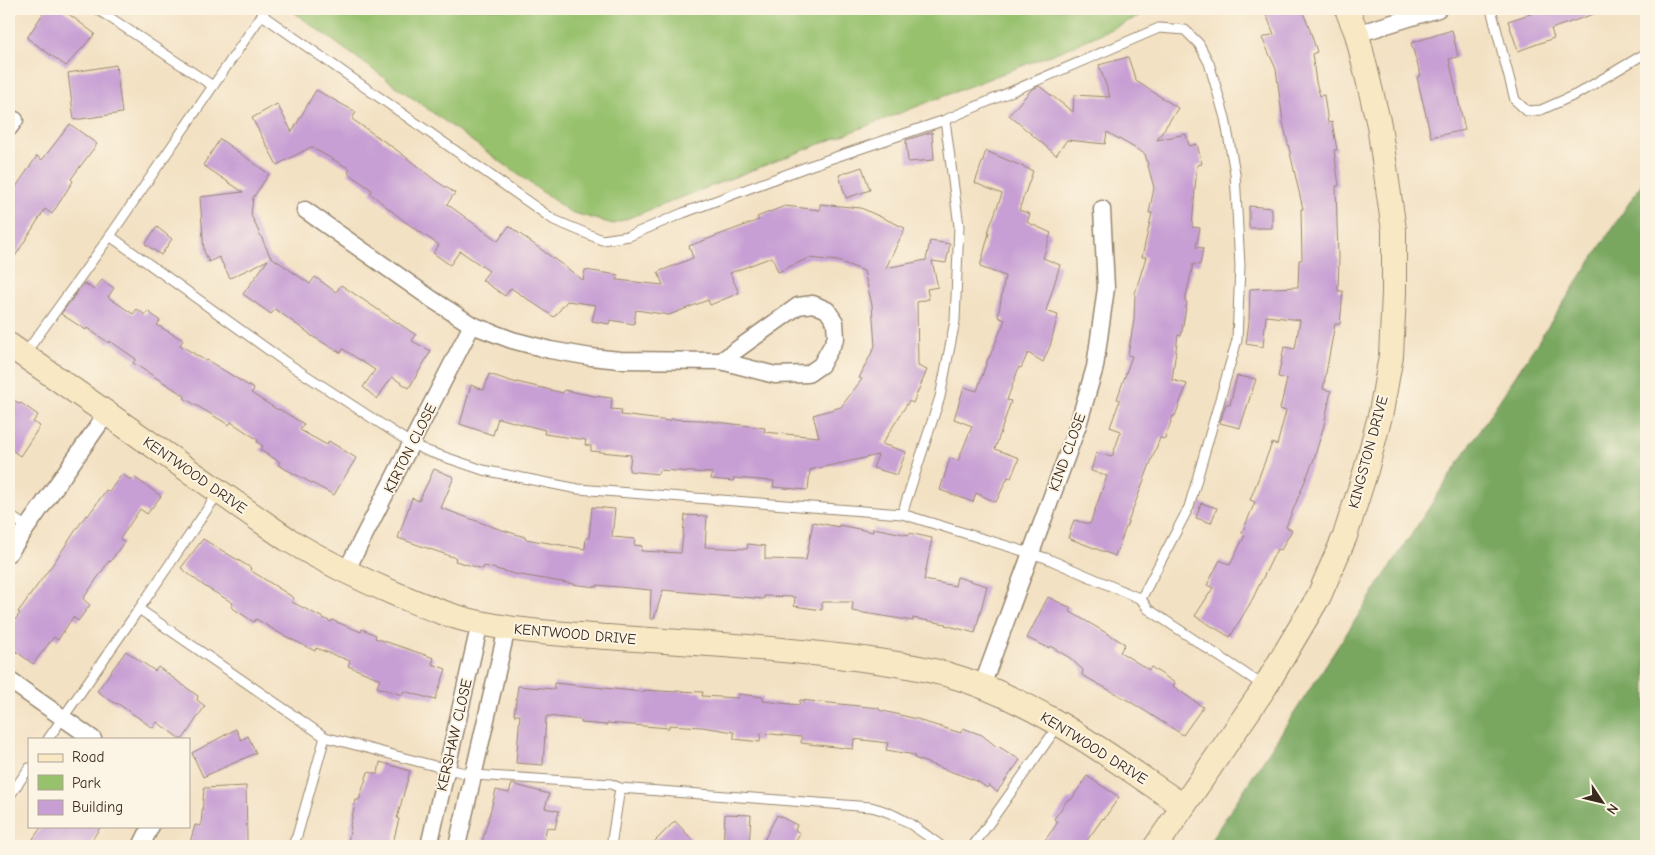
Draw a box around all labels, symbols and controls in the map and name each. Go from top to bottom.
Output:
street label: KINGSTON DRIVE [1344,394,1392,510]
street label: KIRTON CLOSE [380,400,440,496]
street label: KIND CLOSE [1045,410,1089,494]
street label: KENTWOOD DRIVE [140,432,250,518]
street label: KENTWOOD DRIVE [513,620,637,648]
street label: KERSHAW CLOSE [432,677,476,793]
street label: KENTWOOD DRIVE [1037,708,1151,788]
legend [28,738,190,828]
text: Road [72,748,104,766]
text: Park [72,774,101,792]
north arrow [1578,778,1628,828]
text: Building [72,798,123,816]
text: N [1603,801,1622,818]

